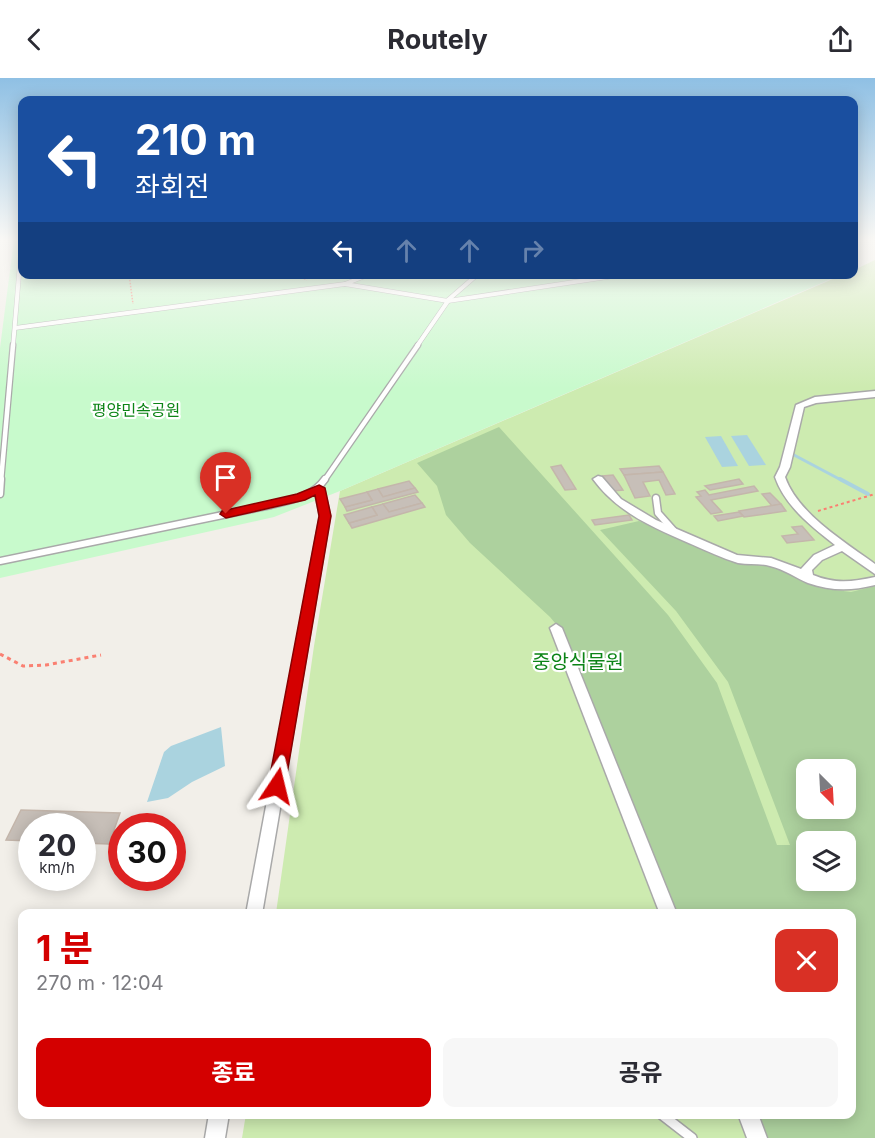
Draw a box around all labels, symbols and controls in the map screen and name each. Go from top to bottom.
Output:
icon: back [18,23,51,56]
text: Routely [387,23,488,56]
icon: share [824,23,857,56]
text: 210 m [135,114,256,165]
icon: left [36,120,114,198]
text: 좌회전 [135,170,210,203]
icon: left [327,234,360,267]
icon: ahead [390,234,423,267]
icon: ahead [453,234,486,267]
icon: right [516,234,549,267]
park label: 평양민속공원 [92,400,180,420]
pin [200,452,251,514]
icon: arrive [209,461,242,494]
park label: 중앙식물원 [532,650,624,674]
position arrow [245,754,309,818]
north arrow [796,759,856,819]
map controls [796,759,856,891]
speed limit sign: 30 [108,813,186,891]
text: 20 [37,827,77,863]
button: layers [796,831,856,891]
text: km/h [39,858,75,877]
text: 1 분 [36,926,93,970]
button: close [775,929,838,992]
text: 270 m · 12:04 [36,971,164,995]
button: 종료 [36,1038,431,1107]
button: 공유 [443,1038,838,1107]

